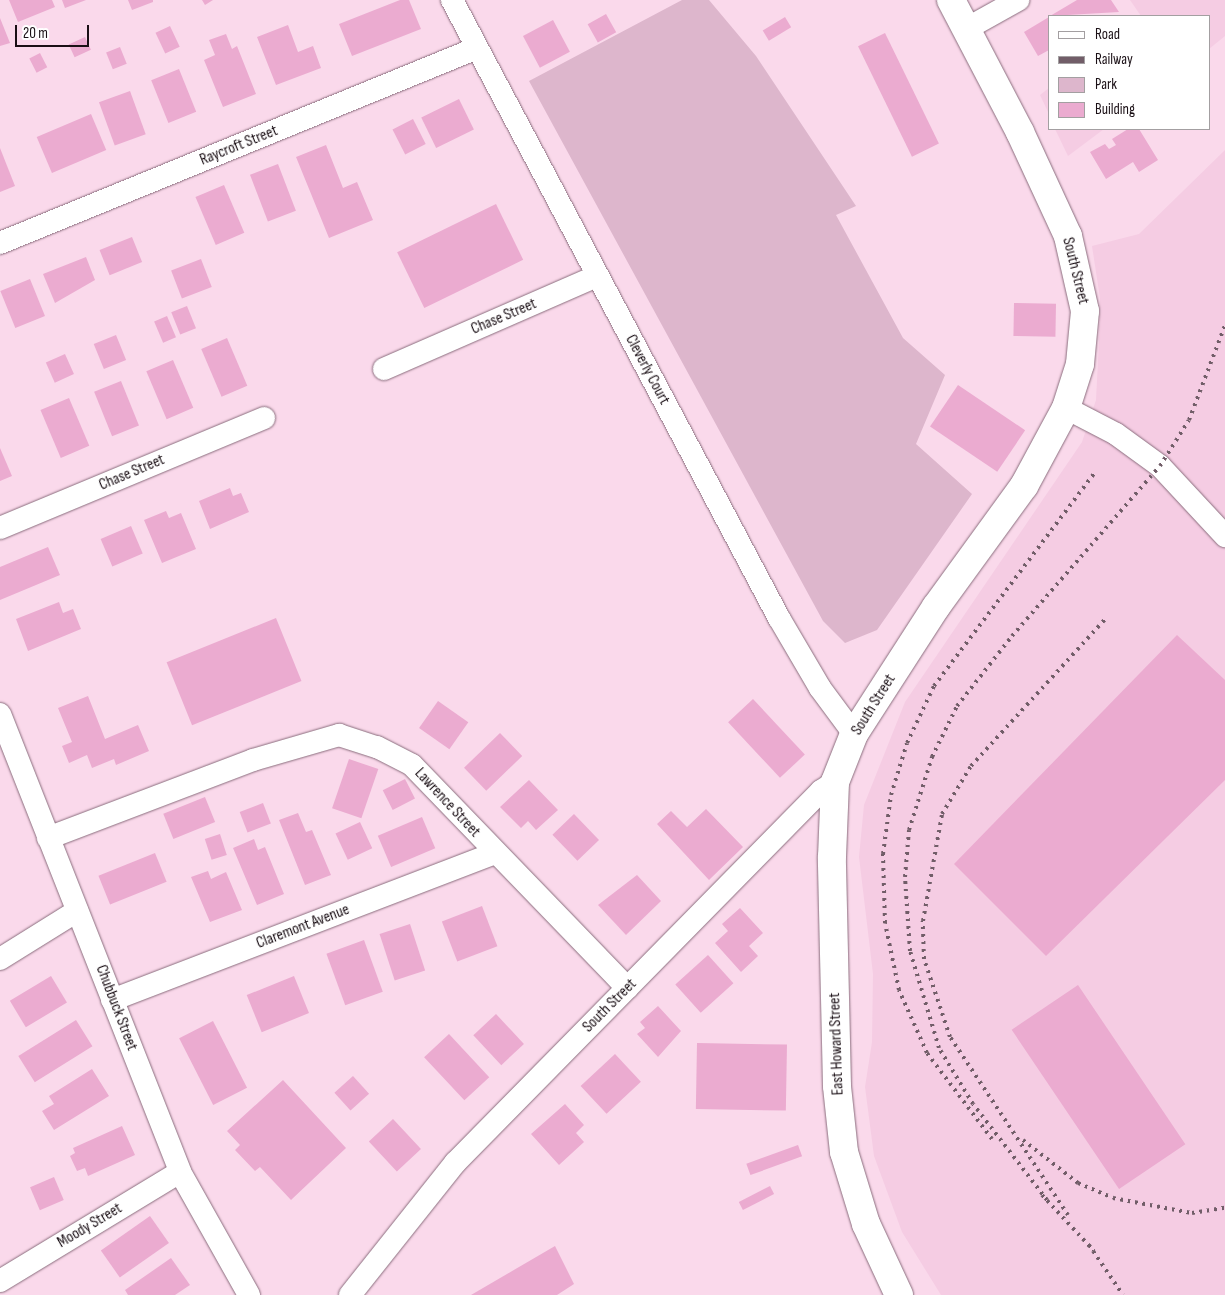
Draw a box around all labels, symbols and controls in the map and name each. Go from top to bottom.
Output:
scale bar [18,15,91,47]
legend [1048,15,1210,130]
text: 20 m [23,24,48,43]
text: Road [1095,25,1120,44]
text: Railway [1095,50,1133,69]
text: Park [1095,75,1117,94]
text: Building [1095,100,1135,119]
street label: Raycroft Street [197,122,281,170]
street label: South Street [1057,236,1093,306]
street label: Chase Street [468,295,540,339]
street label: Cleverly Court [621,332,673,408]
street label: Chase Street [96,451,168,495]
street label: South Street [848,671,900,739]
street label: Lawrence Street [410,764,484,842]
street label: Claremont Avenue [254,900,352,954]
street label: Chubbuck Street [91,963,141,1053]
street label: South Street [579,975,641,1037]
street label: East Howard Street [826,992,848,1096]
street label: Moody Street [54,1199,126,1253]

